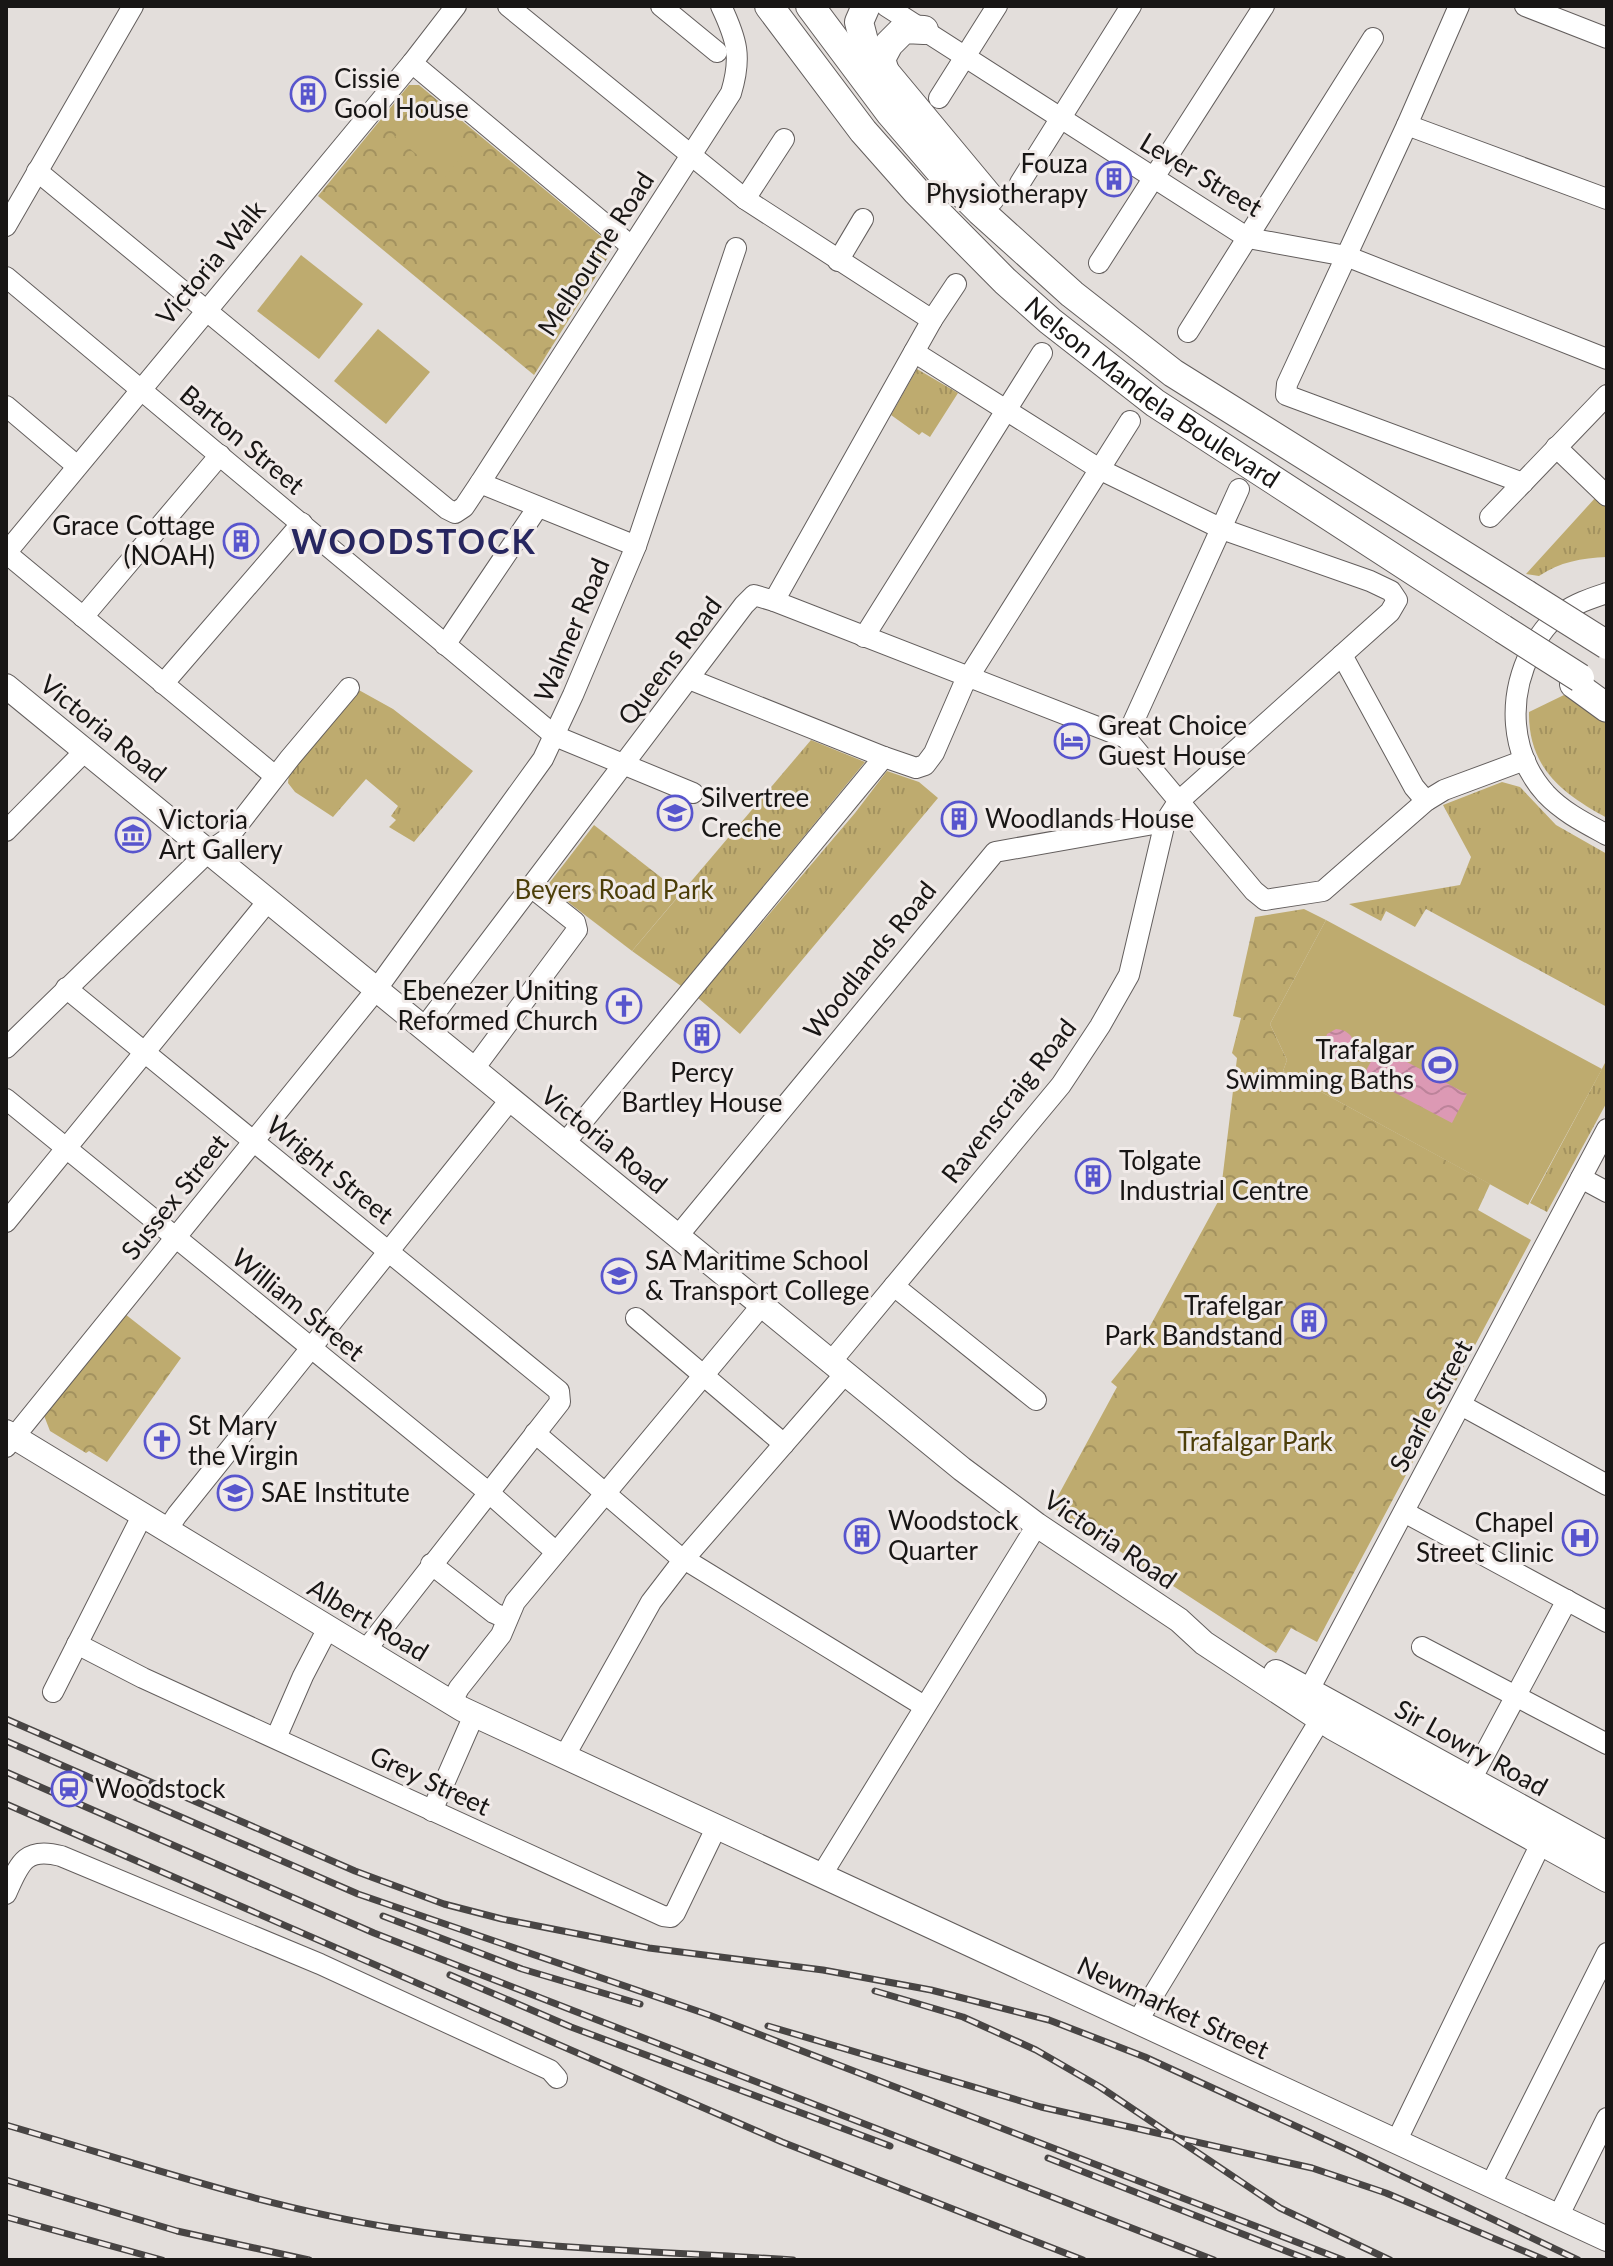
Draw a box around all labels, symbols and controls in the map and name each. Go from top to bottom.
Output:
place label: Cissie Gool House [334,62,469,124]
building icon: Cissie Gool House [289,75,327,113]
street label: Lever Street [1135,125,1269,223]
place label: Fouza Physiotherapy [926,147,1089,209]
building icon: Fouza Physiotherapy [1095,160,1133,198]
street label: Melbourne Road [530,165,660,342]
street label: Victoria Walk [149,193,272,331]
street label: Nelson Mandela Boulevard [1019,289,1286,495]
street label: Barton Street [174,378,312,501]
place label: Grace Cottage (NOAH) [52,509,215,571]
district label: WOODSTOCK [291,520,537,561]
building icon: Grace Cottage (NOAH) [222,522,260,560]
street label: Walmer Road [526,553,616,706]
street label: Queens Road [610,590,728,731]
street label: Victoria Road [34,668,173,789]
place label: Great Choice Guest House [1098,709,1247,771]
hotel icon: Great Choice Guest House [1053,722,1091,760]
place label: Silvertree Creche [701,781,809,843]
school or university icon: Silvertree Creche [656,794,694,832]
building icon: Woodlands House [940,800,978,838]
place label: Woodlands House [985,802,1194,834]
place label: Victoria Art Gallery [159,803,283,865]
museum icon: Victoria Art Gallery [114,816,152,854]
park label: Beyers Road Park [514,873,714,905]
street label: Woodlands Road [796,874,942,1045]
place label: Ebenezer Uniting Reformed Church [398,974,598,1036]
church icon: Ebenezer Uniting Reformed Church [605,987,643,1025]
street label: Ravenscraig Road [934,1012,1082,1189]
building icon: Percy Bartley House [683,1016,721,1054]
place label: Trafalgar Swimming Baths [1226,1033,1415,1095]
sports icon: Trafalgar Swimming Baths [1421,1046,1459,1084]
place label: Percy Bartley House [622,1056,782,1118]
street label: Victoria Road [535,1079,674,1200]
street label: Wright Street [261,1108,401,1230]
street label: Sussex Street [114,1127,235,1266]
place label: Tolgate Industrial Centre [1119,1144,1309,1206]
building icon: Tolgate Industrial Centre [1074,1157,1112,1195]
street label: William Street [226,1241,372,1368]
place label: SA Maritime School & Transport College [645,1244,869,1306]
school or university icon: SA Maritime School & Transport College [600,1257,638,1295]
place label: Trafelgar Park Bandstand [1104,1289,1284,1351]
building icon: Trafelgar Park Bandstand [1290,1302,1328,1340]
street label: Searle Street [1382,1333,1479,1477]
place label: St Mary the Virgin [188,1409,299,1471]
church icon: St Mary the Virgin [143,1422,181,1460]
park label: Trafalgar Park [1177,1425,1333,1457]
school or university icon: SAE Institute [216,1474,254,1512]
place label: SAE Institute [261,1476,410,1508]
street label: Victoria Road [1038,1483,1183,1595]
place label: Woodstock Quarter [888,1504,1019,1566]
place label: Chapel Street Clinic [1416,1506,1554,1568]
building icon: Woodstock Quarter [843,1517,881,1555]
hospital icon: Chapel Street Clinic [1561,1519,1599,1557]
street label: Albert Road [302,1571,435,1668]
street label: Sir Lowry Road [1390,1692,1553,1802]
street label: Grey Street [365,1738,496,1822]
station icon: Woodstock [50,1770,88,1808]
place label: Woodstock [95,1772,226,1804]
street label: Newmarket Street [1073,1949,1275,2066]

